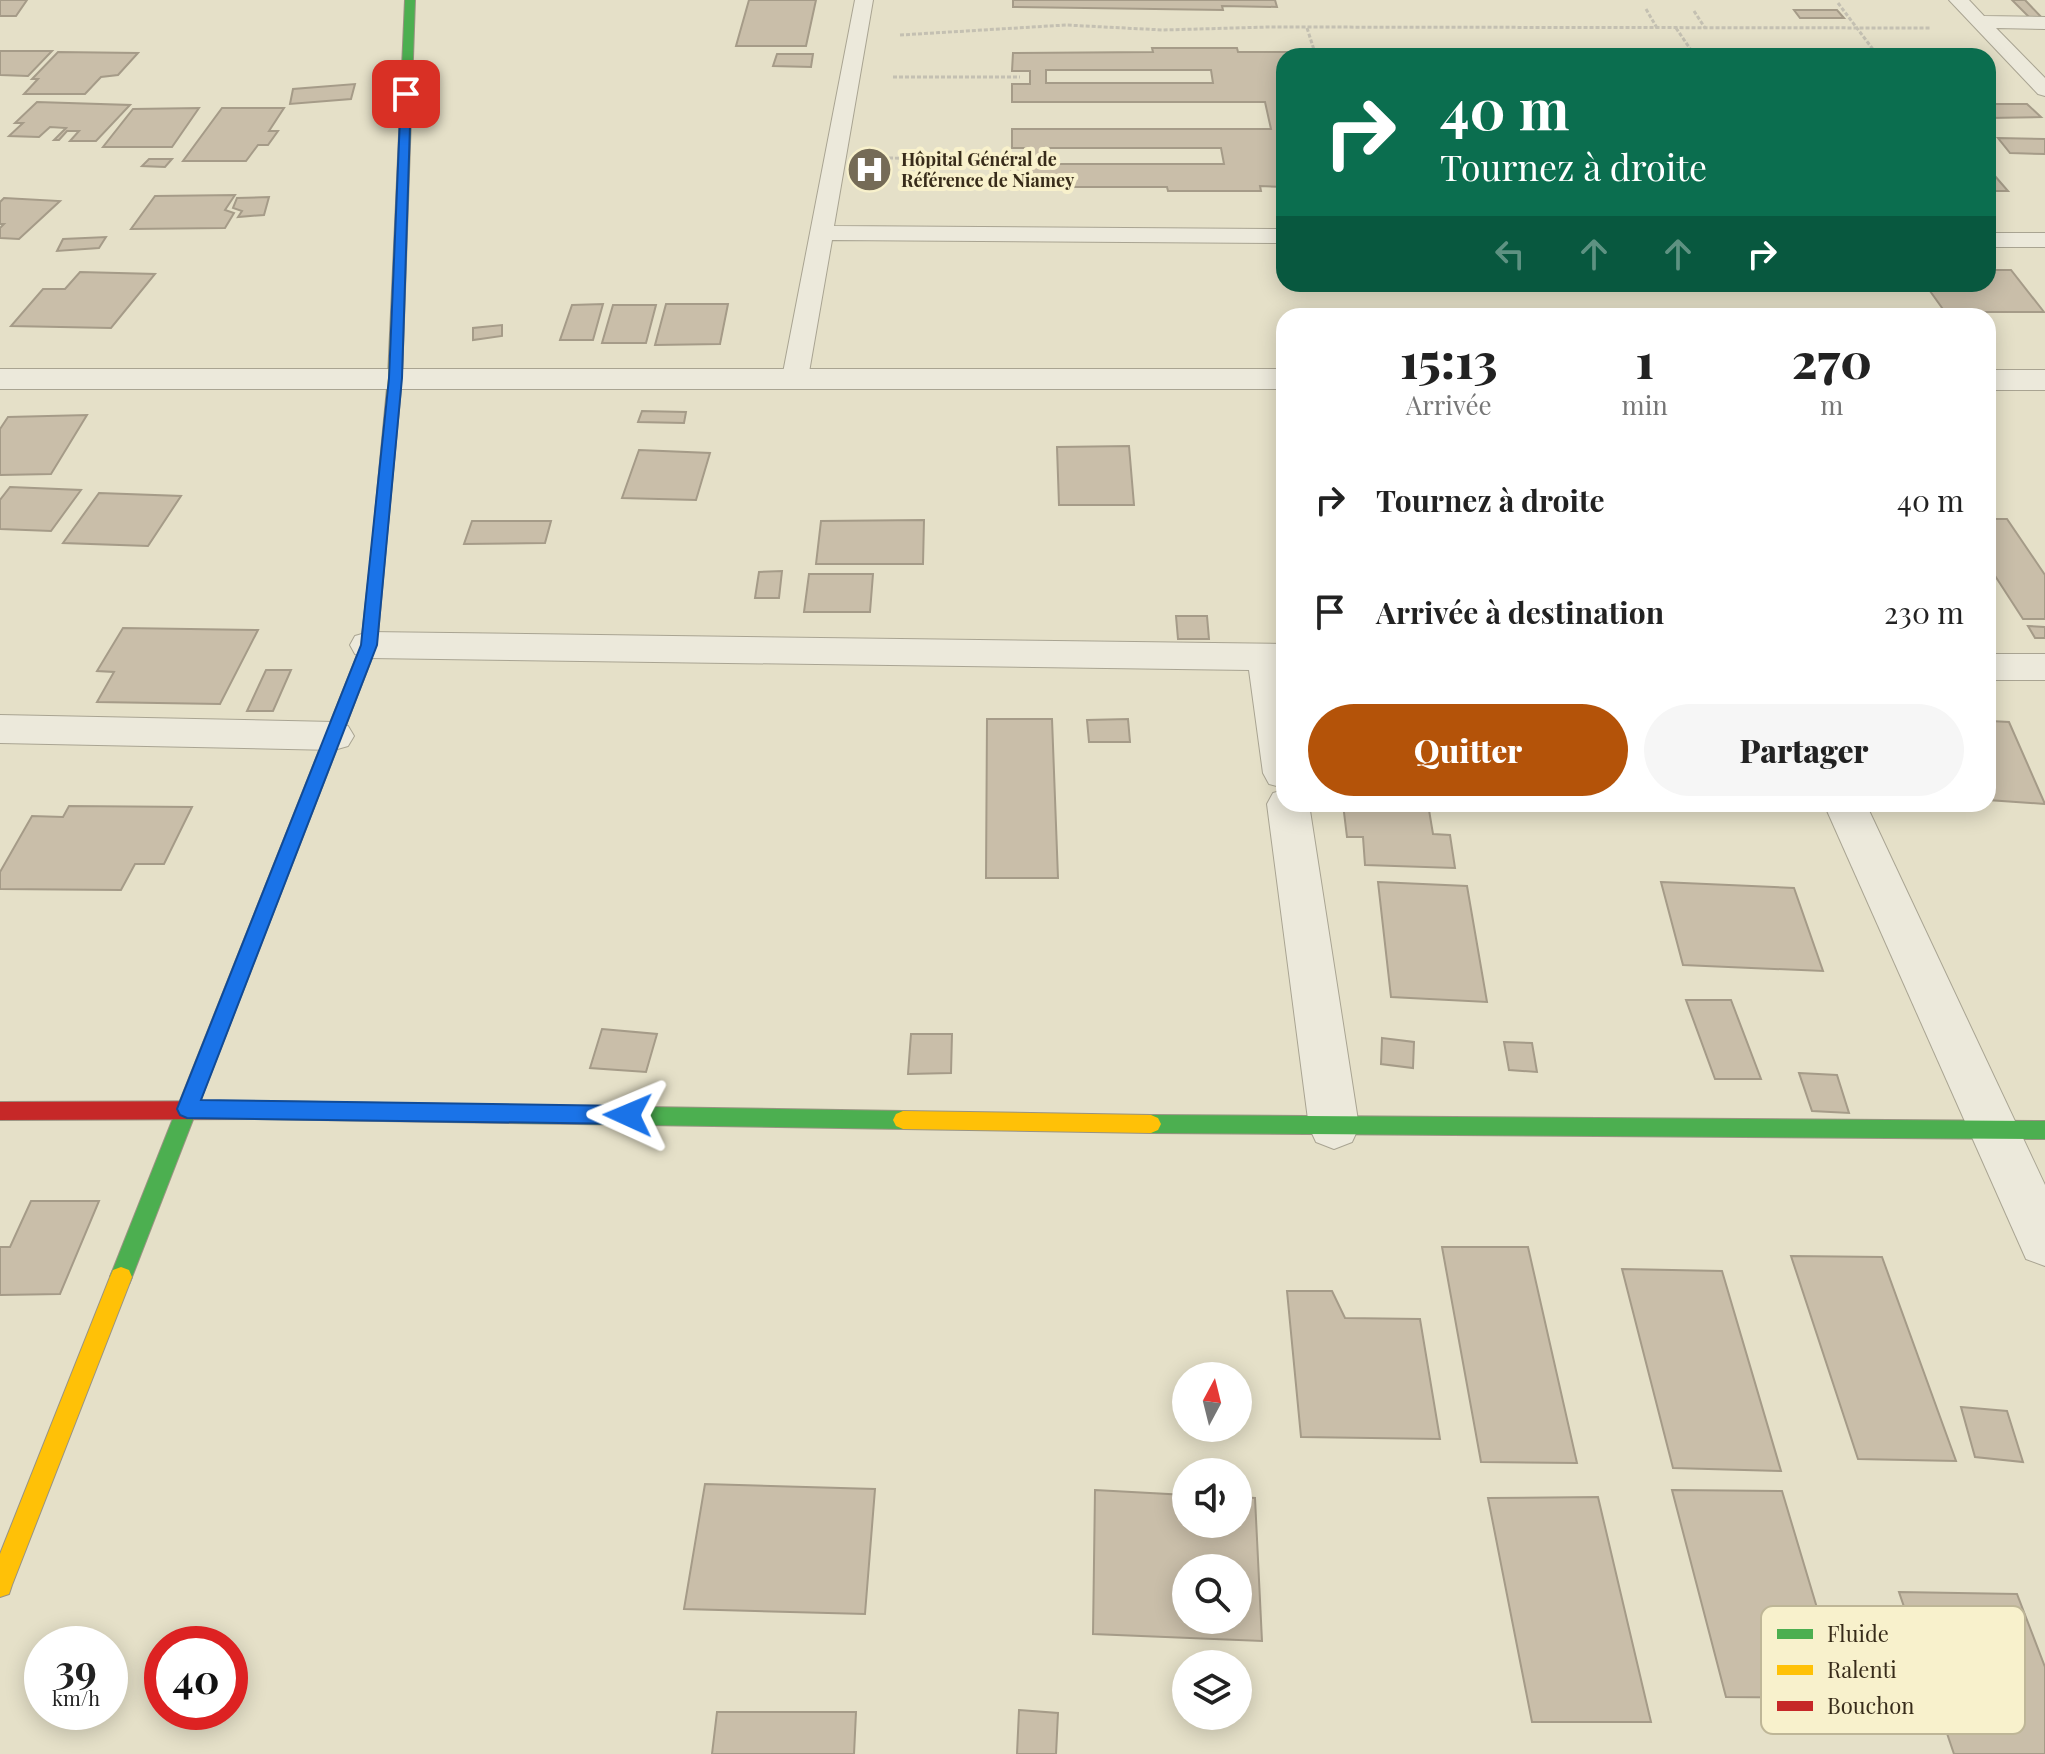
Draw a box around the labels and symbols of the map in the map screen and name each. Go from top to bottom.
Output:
pin [372,60,440,128]
hospital icon: Hôpital Général de Référence de Niamey [846,146,894,194]
place label: Hôpital Général de Référence de Niamey [901,147,1075,192]
position arrow [586,1073,670,1157]
north arrow [1172,1362,1252,1442]
legend [1761,1606,2025,1734]
text: Fluide [1827,1618,1889,1648]
speed limit sign: 40 [144,1626,248,1730]
text: Ralenti [1827,1654,1897,1684]
text: Bouchon [1827,1690,1914,1720]

